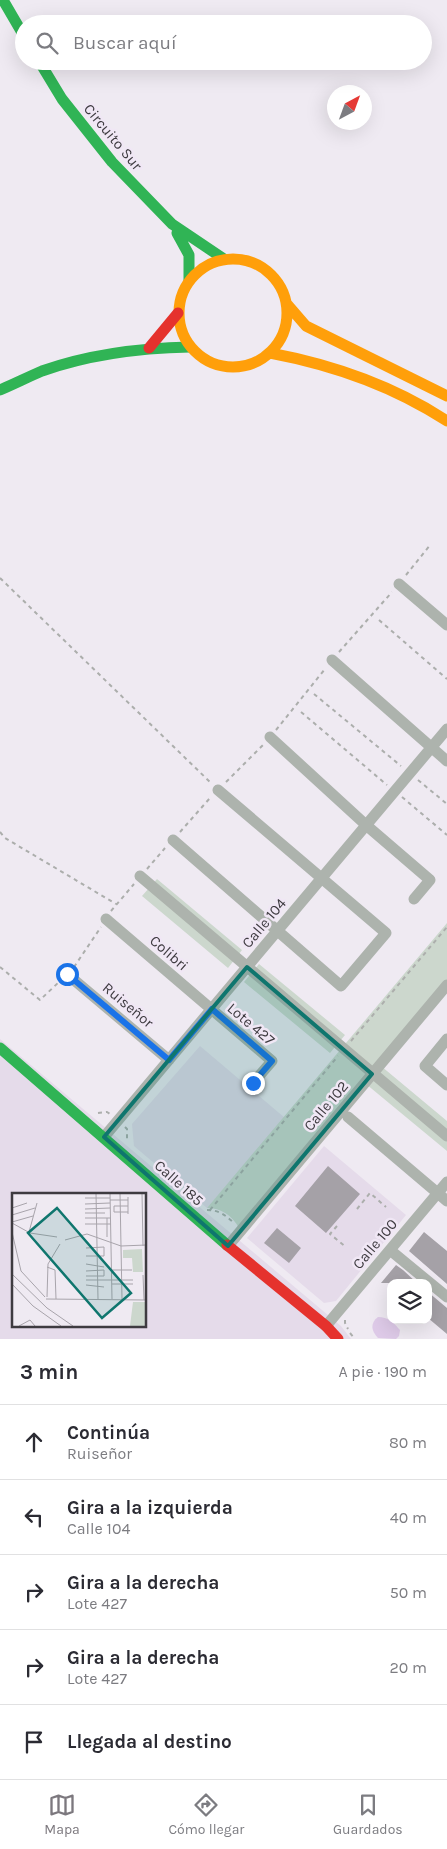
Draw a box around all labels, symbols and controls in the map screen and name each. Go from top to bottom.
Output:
search box [15,15,432,70]
icon: search [33,29,61,57]
text: Buscar aquí [73,32,177,54]
north arrow [327,85,372,130]
street label: Circuito Sur [80,100,146,174]
street label: Calle 104 [238,894,290,952]
street label: Colibri [146,931,192,975]
route start [56,963,79,986]
street label: Ruiseñor [99,979,158,1032]
street label: Lote 427 [224,999,278,1049]
route end [242,1072,265,1095]
street label: Calle 102 [300,1077,352,1135]
street label: Calle 185 [151,1156,207,1210]
inset map [12,1193,146,1326]
street label: Calle 100 [349,1215,401,1273]
map controls [387,1279,432,1324]
button: layers [387,1279,432,1324]
text: 3 min [20,1360,78,1384]
text: A pie · 190 m [338,1362,427,1381]
text: Continúa [67,1422,150,1444]
icon: ahead [20,1428,48,1456]
text: 80 m [389,1433,427,1452]
text: Ruiseñor [67,1444,132,1463]
text: Gira a la izquierda [67,1497,233,1519]
icon: left [20,1503,48,1531]
text: 40 m [390,1508,427,1527]
text: Calle 104 [67,1519,130,1538]
text: Gira a la derecha [67,1572,219,1594]
icon: right [20,1578,48,1606]
text: 50 m [390,1583,427,1602]
text: Lote 427 [67,1594,127,1613]
text: Gira a la derecha [67,1647,219,1669]
icon: right [20,1653,48,1681]
text: 20 m [389,1658,427,1677]
text: Lote 427 [67,1669,127,1688]
icon: arrive [20,1728,48,1756]
text: Llegada al destino [67,1731,232,1753]
tab: Mapa [44,1791,80,1838]
tab: Cómo llegar [168,1791,244,1838]
tab: Guardados [333,1791,403,1838]

